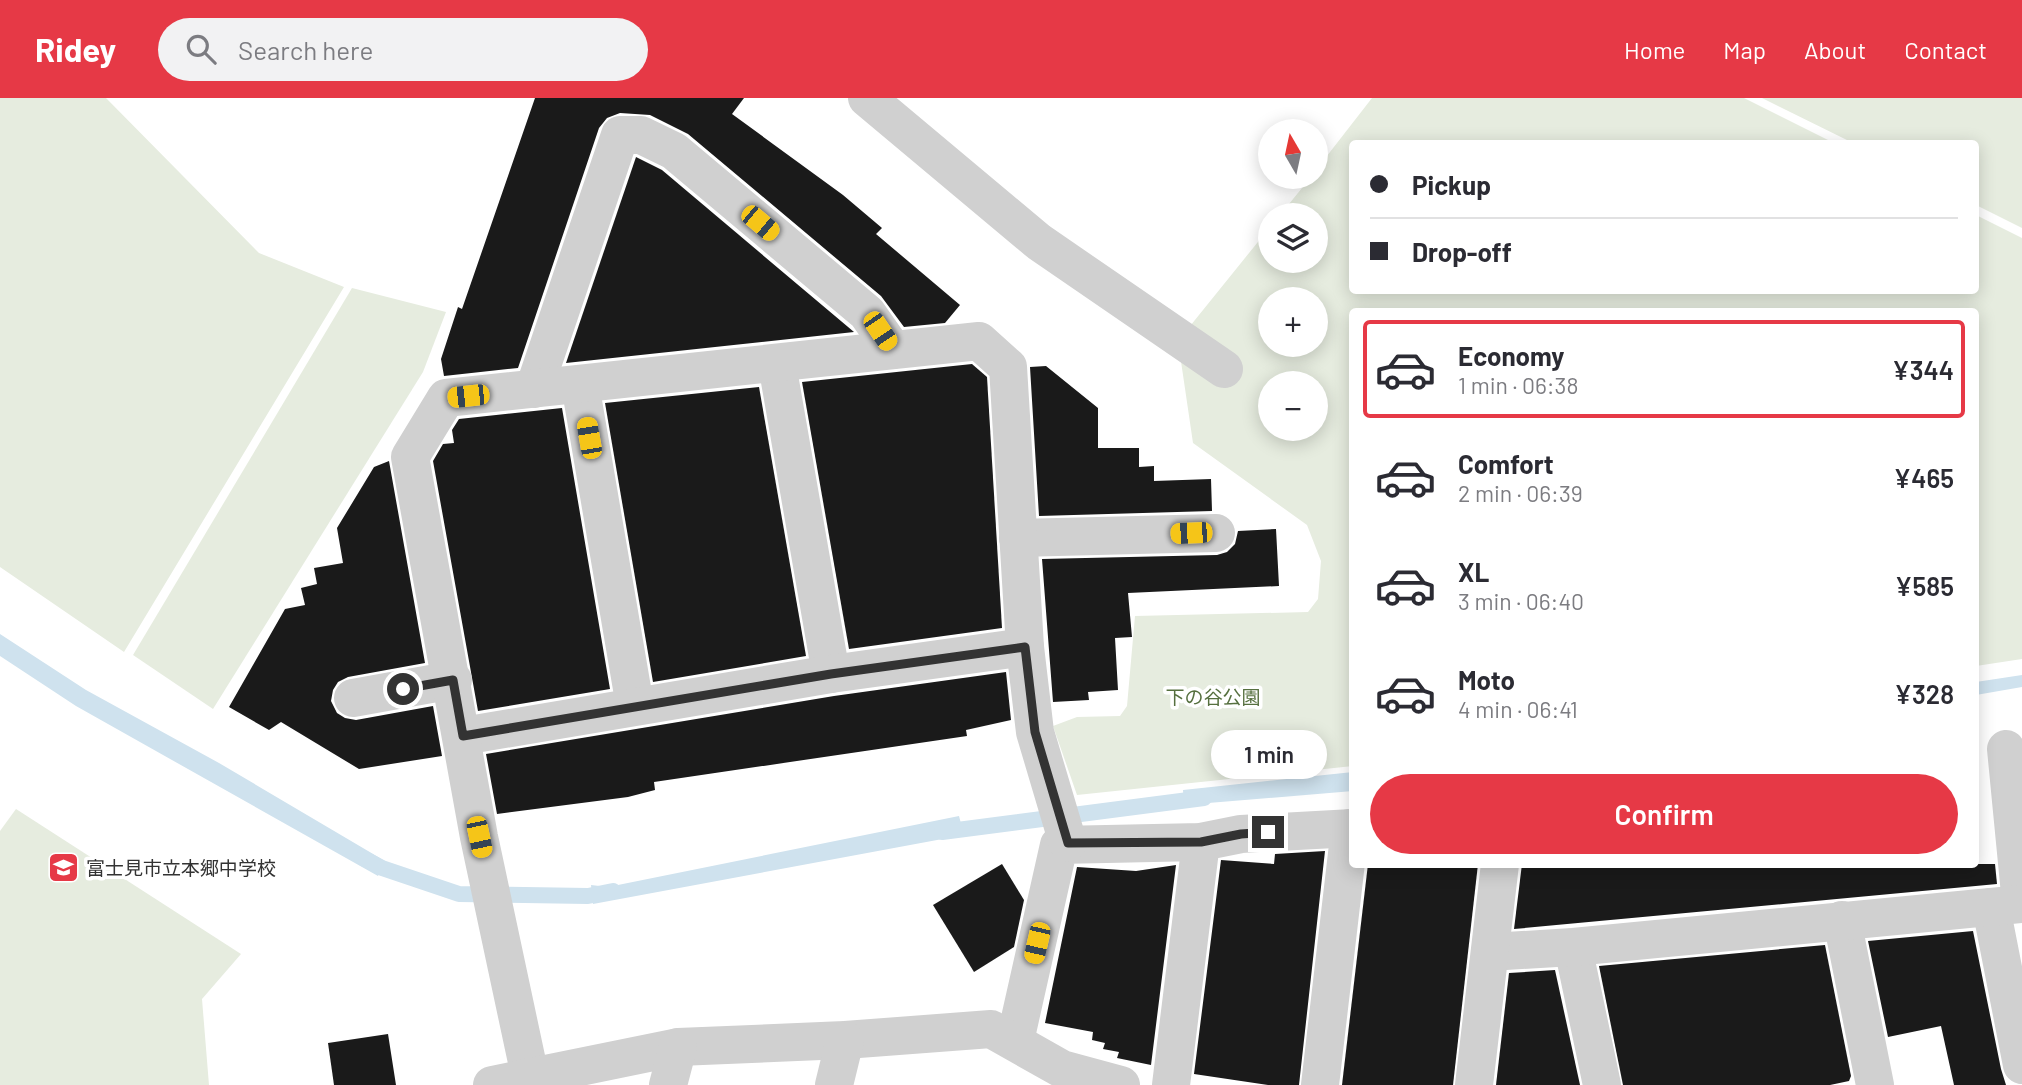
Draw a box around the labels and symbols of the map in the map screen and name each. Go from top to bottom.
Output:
north arrow [1258,119,1328,189]
car [738,201,783,245]
car [860,308,901,354]
car [447,383,490,409]
car [576,415,603,461]
car [1170,522,1213,544]
route start [387,673,419,705]
park label: 下の谷公園 [1165,685,1261,708]
callout: 1 min [1210,730,1326,780]
car [465,814,494,860]
route end [1252,816,1284,848]
school or university icon: 富士見市立本郷中学校 [46,851,80,885]
place label: 富士見市立本郷中学校 [86,856,276,879]
car [1023,920,1052,966]

